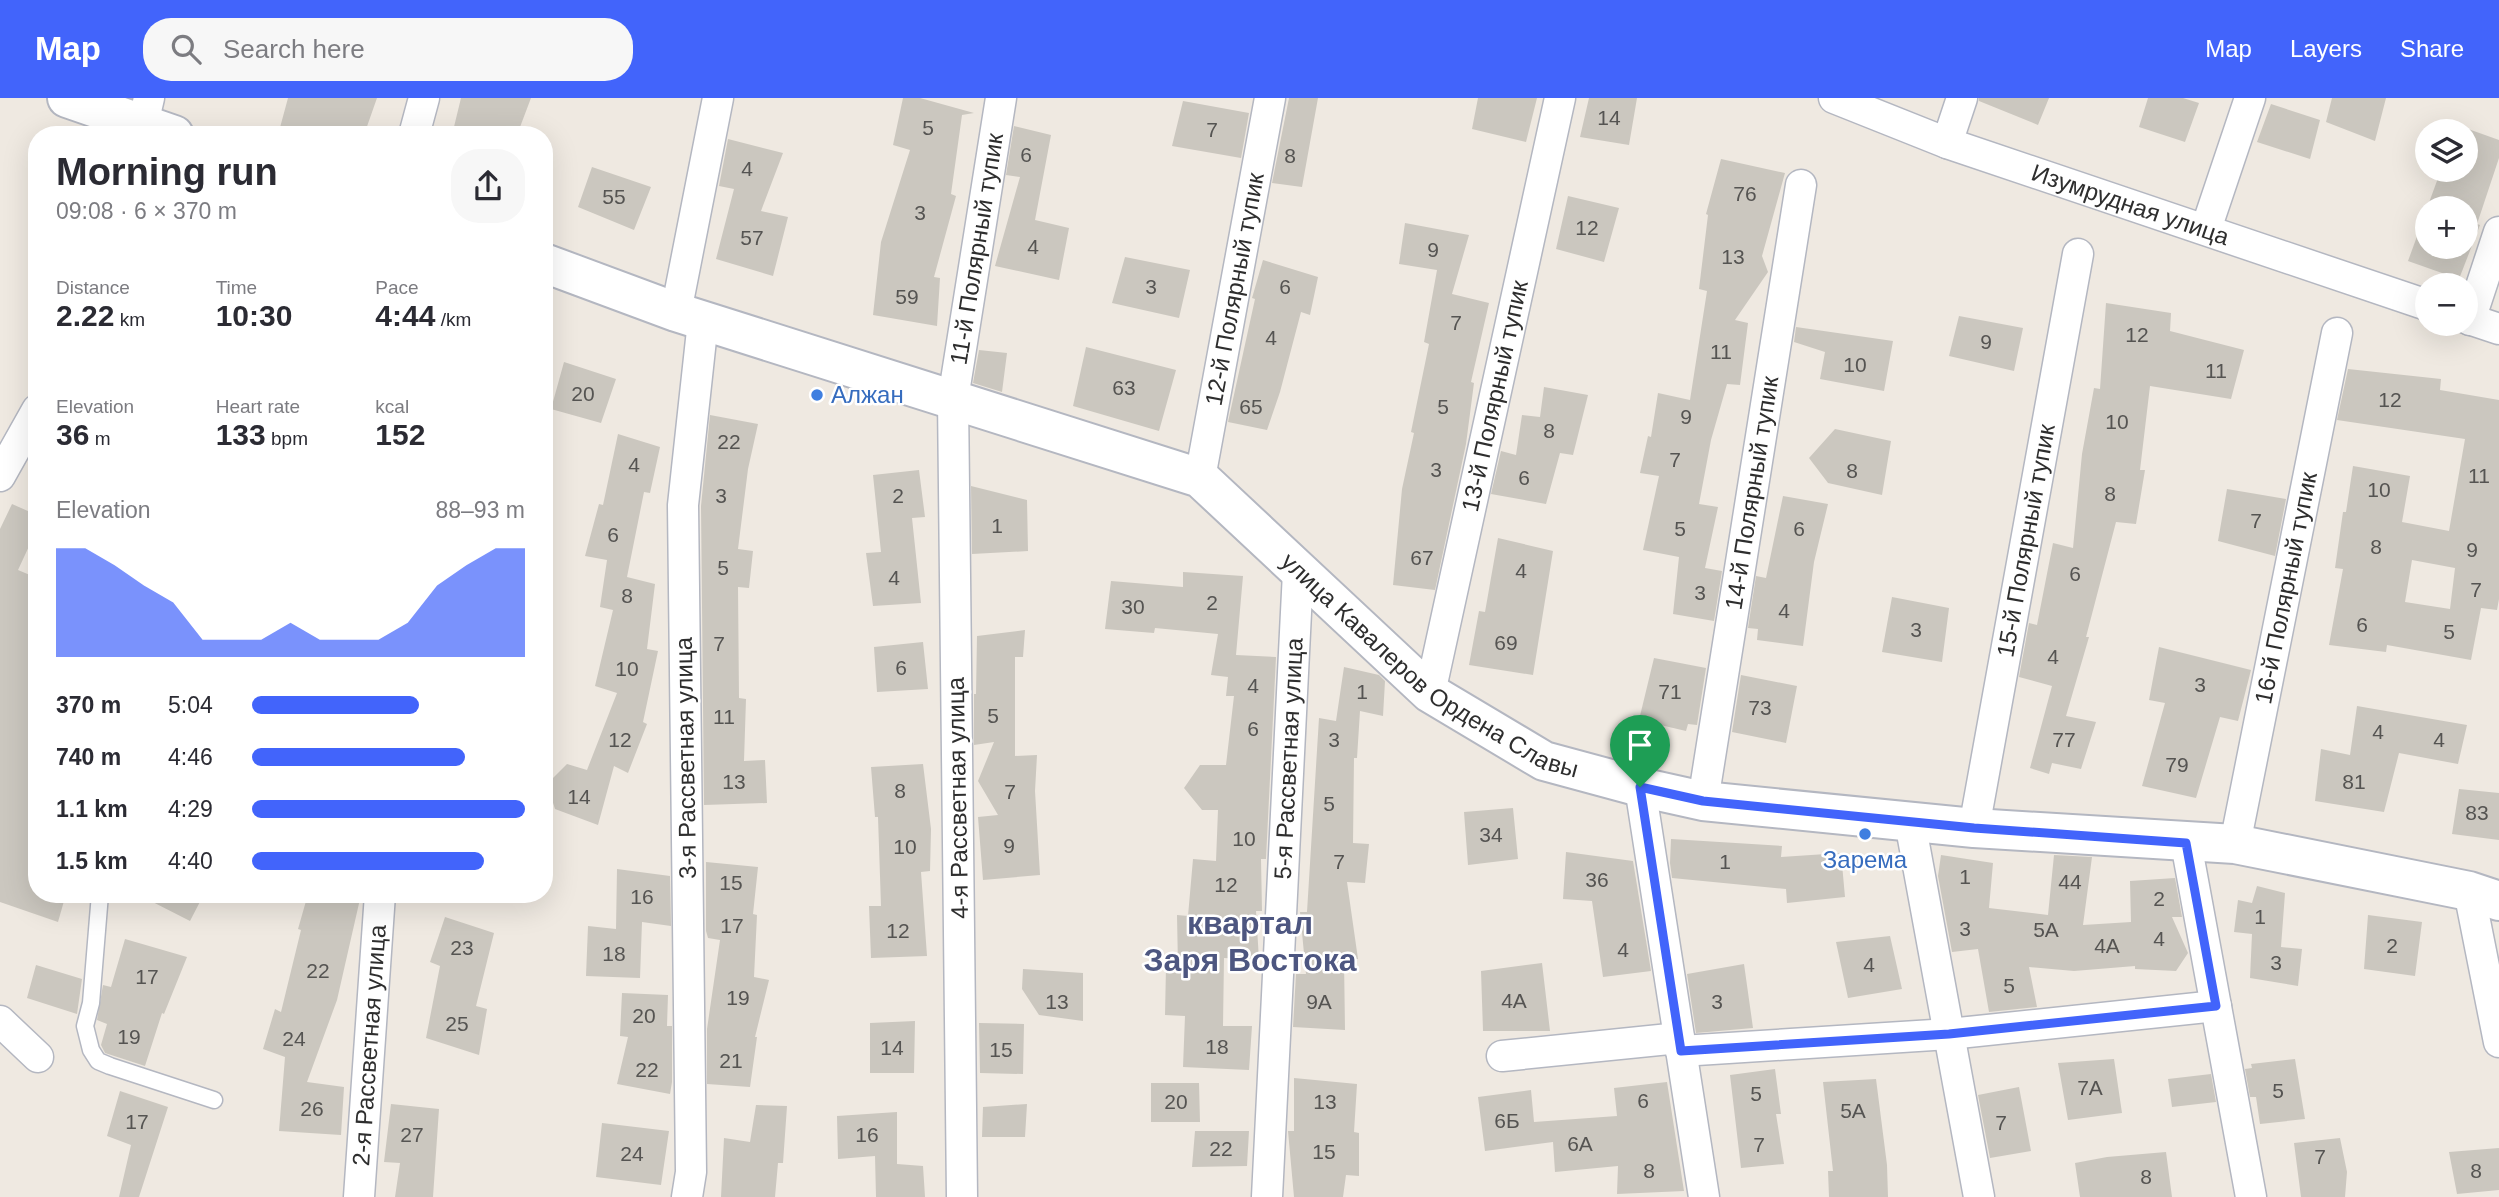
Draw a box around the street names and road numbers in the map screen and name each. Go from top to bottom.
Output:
street label: 11-й Полярный тупик [945,131,1008,367]
street label: Изумрудная улица [2028,159,2233,250]
street label: 12-й Полярный тупик [1200,170,1269,408]
street label: 13-й Полярный тупик [1456,277,1533,514]
street label: 14-й Полярный тупик [1719,374,1785,612]
street label: 15-й Полярный тупик [1991,422,2060,659]
street label: 16-й Полярный тупик [2249,469,2322,706]
street label: улица Кавалеров Ордена Славы [1276,547,1582,783]
street label: 3-я Рассветная улица [670,636,701,879]
street label: 5-я Рассветная улица [1269,636,1308,880]
street label: 4-я Рассветная улица [942,676,973,919]
street label: 2-я Рассветная улица [347,923,391,1167]

